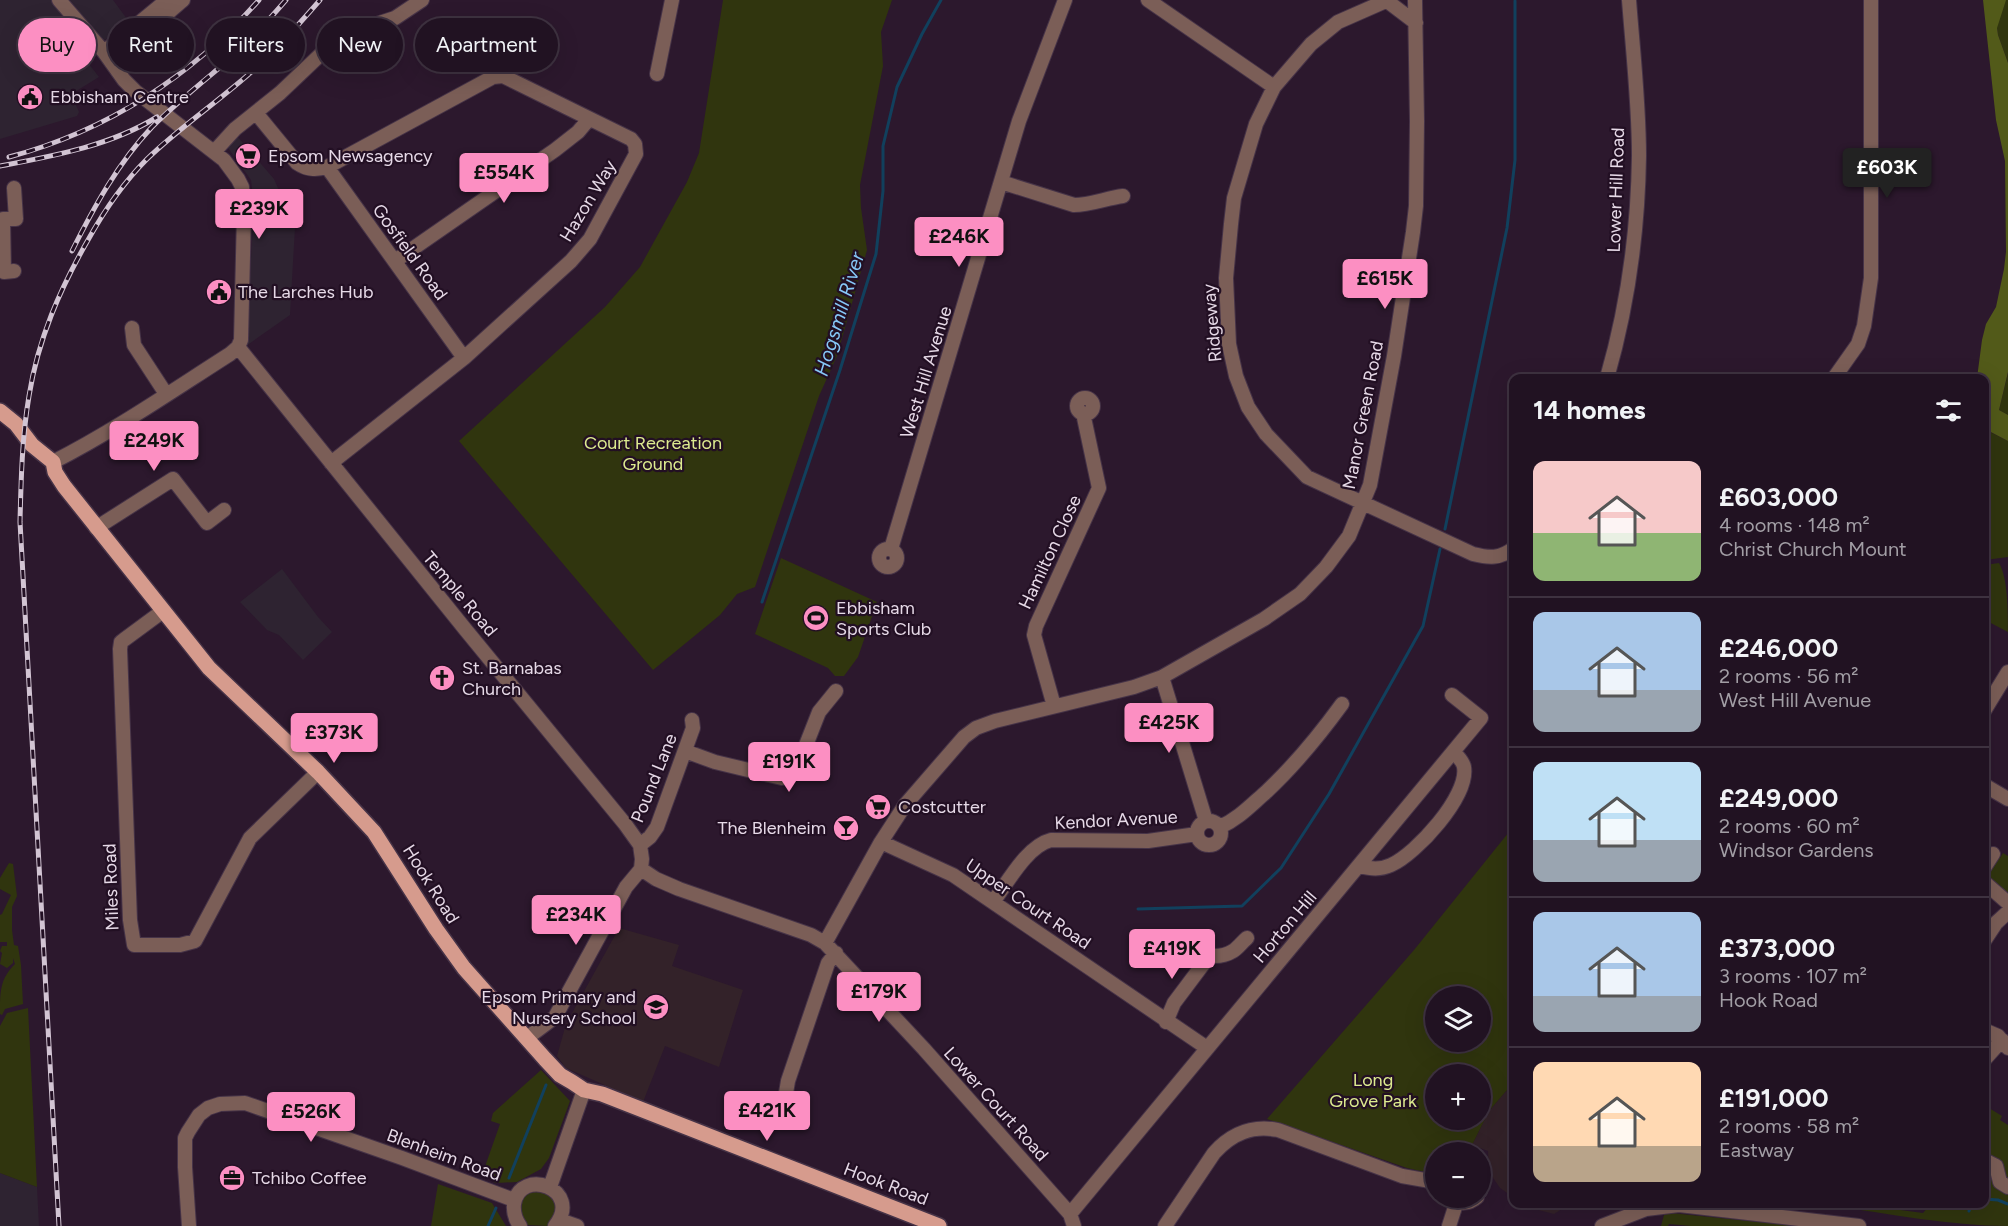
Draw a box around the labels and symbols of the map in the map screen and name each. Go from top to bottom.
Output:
public building icon: Ebbisham Centre [15,82,45,112]
place label: Ebbisham Centre [50,86,189,108]
street label: Lower Hill Road [1603,127,1629,253]
supermarket icon: Epsom Newsagency [233,141,263,171]
place label: Epsom Newsagency [268,145,433,167]
pin: £603K [1845,148,1929,199]
pin: £554K [462,153,546,204]
street label: Hazon Way [555,156,621,246]
pin: £239K [217,189,301,240]
street label: Gosfield Road [368,200,452,304]
pin: £246K [917,217,1001,268]
water label: Hogsmill River [809,248,870,379]
pin: £615K [1343,259,1427,310]
public building icon: The Larches Hub [204,277,234,307]
place label: The Larches Hub [238,281,373,303]
street label: Ridgeway [1198,282,1226,363]
street label: West Hill Avenue [895,303,957,441]
street label: Manor Green Road [1338,339,1388,491]
pin: £249K [112,421,196,472]
park label: Court Recreation Ground [584,432,722,475]
street label: Hamilton Close [1014,491,1086,613]
street label: Temple Road [418,547,502,641]
place label: Ebbisham Sports Club [836,597,931,640]
sports icon: Ebbisham Sports Club [801,603,831,633]
place label: St. Barnabas Church [462,657,562,700]
church icon: St. Barnabas Church [427,663,457,693]
pin: £425K [1127,703,1211,754]
pin: £373K [292,713,376,764]
street label: Pound Lane [626,730,682,826]
pin: £191K [747,742,831,793]
supermarket icon: Costcutter [863,792,893,822]
place label: Costcutter [898,796,986,818]
street label: Kendor Avenue [1054,806,1178,834]
bar icon: The Blenheim [831,813,861,843]
place label: The Blenheim [718,817,826,839]
street label: Hook Road [398,840,464,928]
street label: Miles Road [98,843,124,931]
street label: Upper Court Road [961,854,1095,954]
street label: Horton Hill [1248,886,1322,968]
pin: £234K [534,895,618,946]
pin: £419K [1130,929,1214,980]
pin: £179K [837,972,921,1023]
place label: Epsom Primary and Nursery School [481,986,636,1029]
school or university icon: Epsom Primary and Nursery School [641,992,671,1022]
street label: Lower Court Road [939,1042,1053,1166]
park label: Long Grove Park [1329,1069,1417,1112]
pin: £421K [725,1091,809,1142]
pin: £526K [269,1092,353,1143]
street label: Blenheim Road [384,1124,504,1186]
street label: Hook Road [841,1158,931,1210]
office icon: Tchibo Coffee [217,1163,247,1193]
place label: Tchibo Coffee [252,1167,367,1189]

